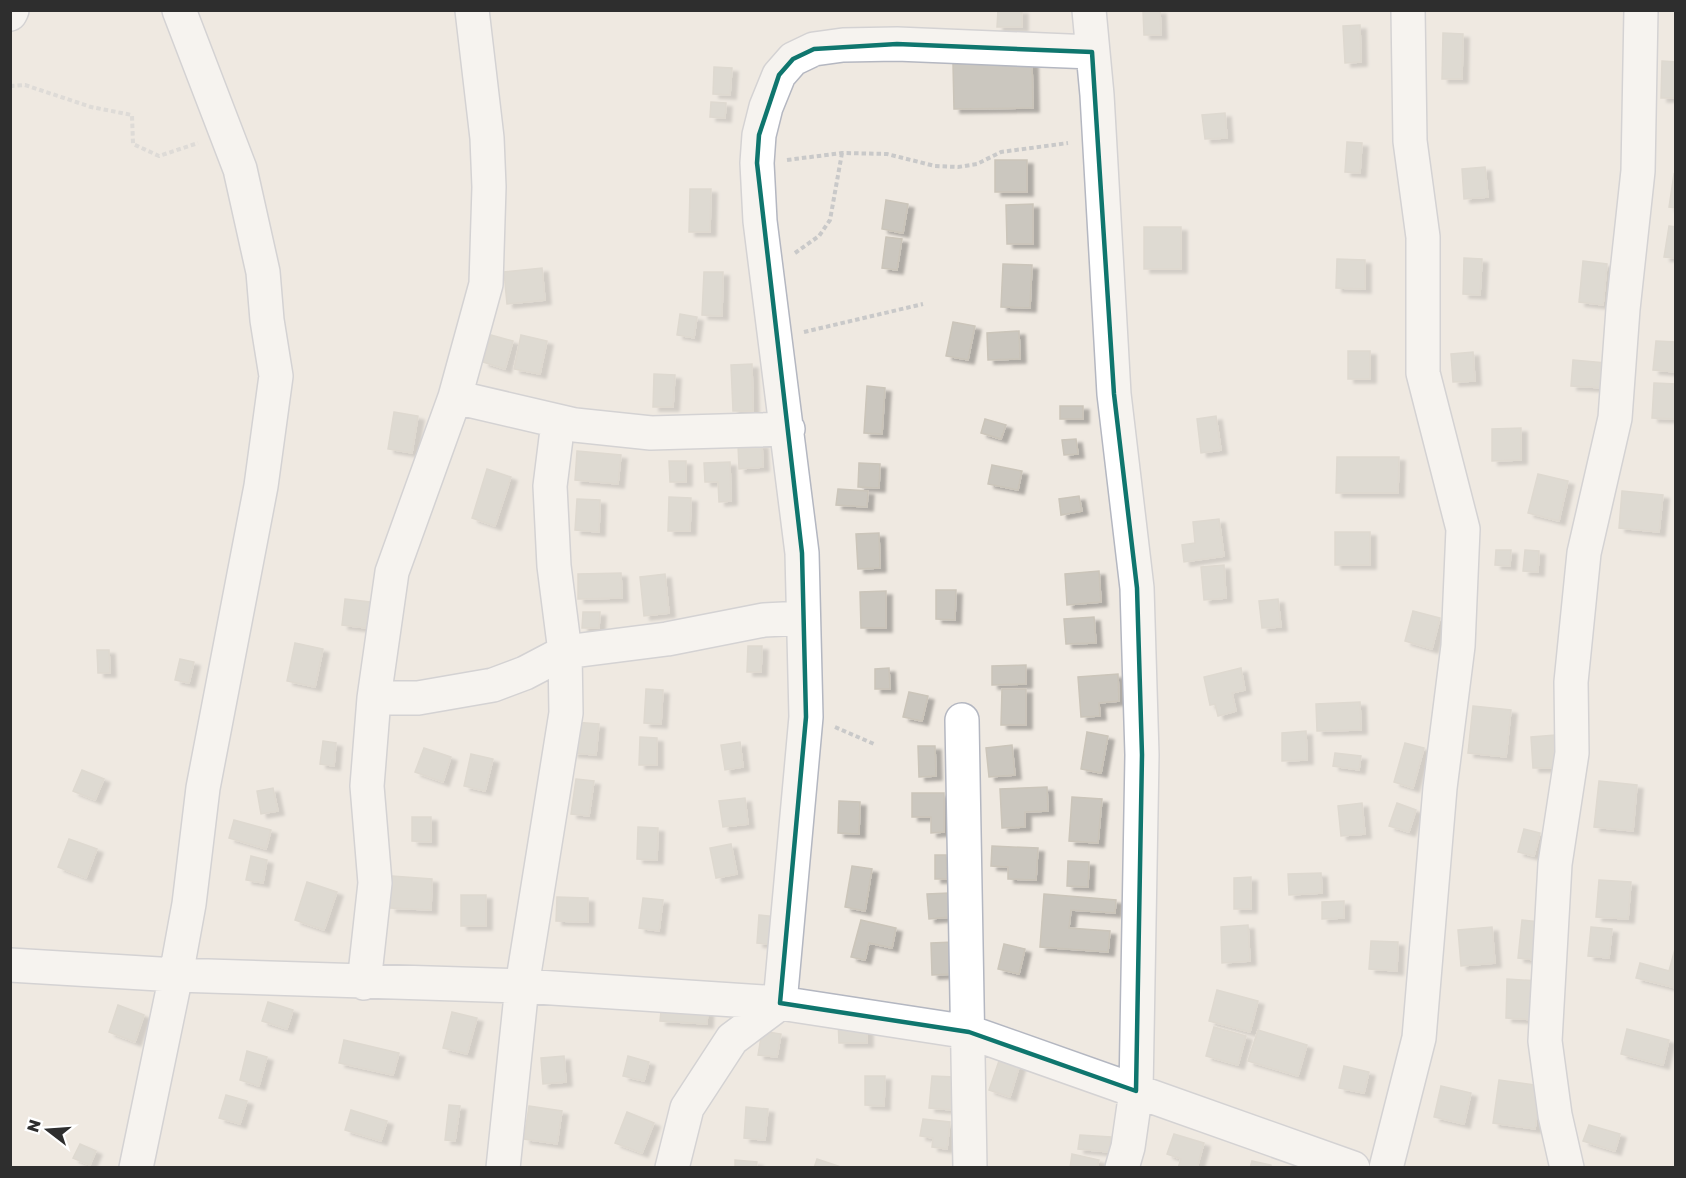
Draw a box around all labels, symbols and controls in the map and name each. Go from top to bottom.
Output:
north arrow [18,1100,78,1160]
text: N [22,1117,45,1134]

